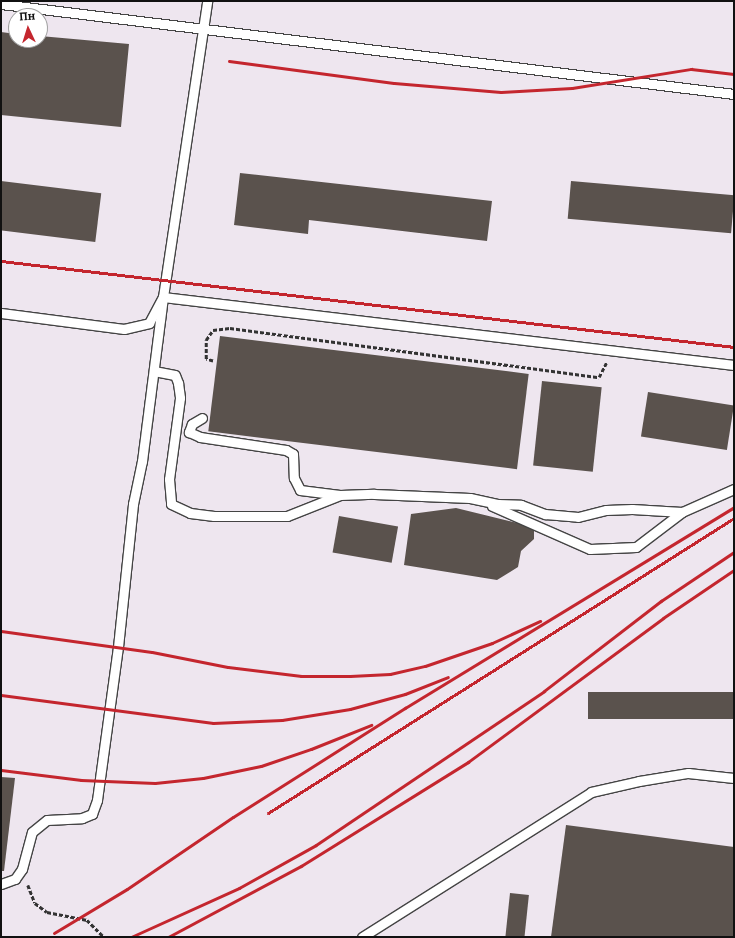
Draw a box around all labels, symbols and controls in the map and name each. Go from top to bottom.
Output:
north arrow [8,8,48,48]
text: Пн [19,9,36,24]

